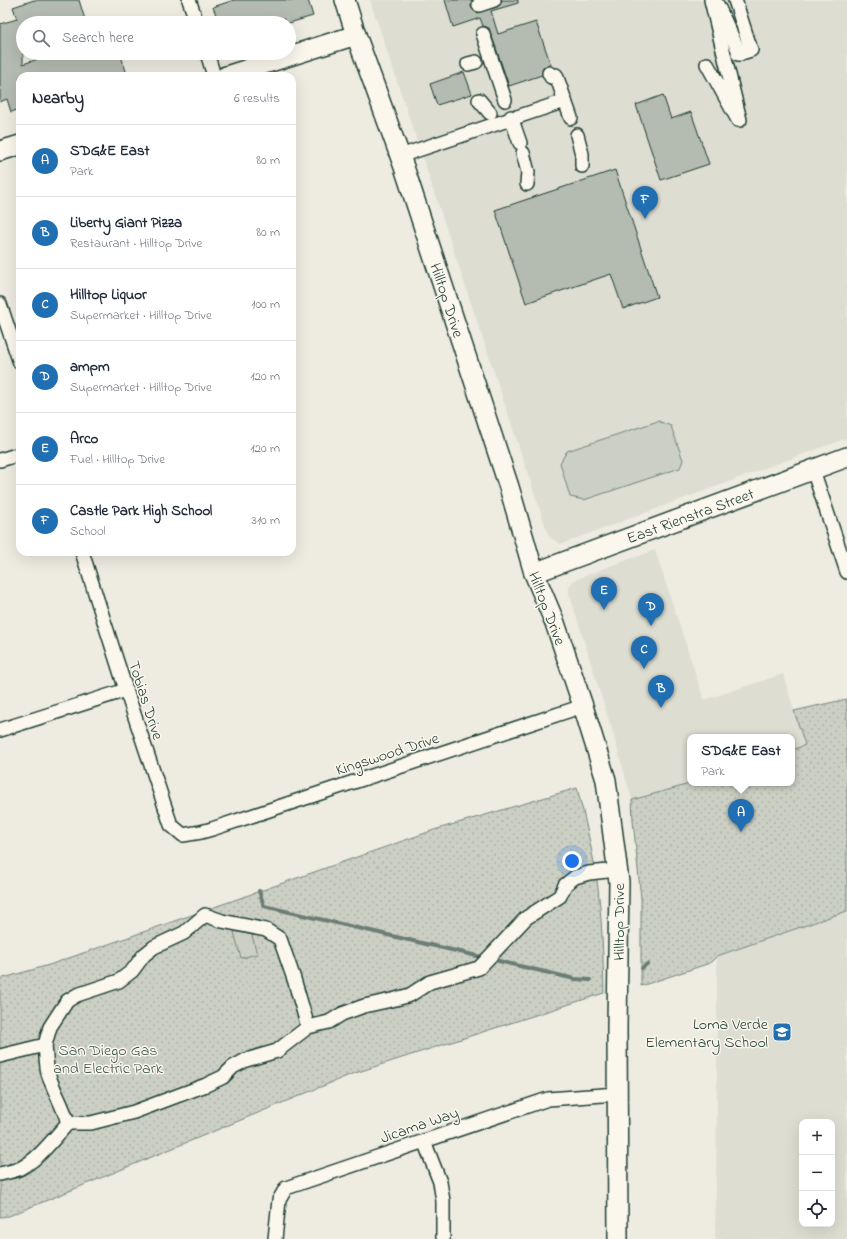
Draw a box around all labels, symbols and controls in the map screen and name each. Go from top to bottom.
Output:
search box [16,16,296,60]
icon: search [30,27,52,49]
text: Search here [62,27,134,49]
text: Nearby [32,86,84,111]
text: 6 results [234,89,280,108]
text: SDG&E East [70,140,150,162]
text: A [41,151,49,170]
text: 80 m [256,151,280,170]
text: Park [70,162,94,181]
pin: F [632,186,658,219]
text: Liberty Giant Pizza [70,212,182,234]
text: B [41,223,49,242]
text: 80 m [256,223,280,242]
text: Restaurant · Hilltop Drive [70,234,202,253]
street label: Hilltop Drive [423,260,470,342]
text: Hilltop Liquor [70,284,147,306]
text: C [41,295,49,314]
text: 100 m [251,295,280,314]
text: Supermarket · Hilltop Drive [70,306,212,325]
text: ampm [70,356,110,378]
text: D [40,367,50,386]
text: 120 m [250,367,280,386]
text: Supermarket · Hilltop Drive [70,378,212,397]
text: Arco [70,428,98,450]
text: E [41,439,49,458]
text: 120 m [250,439,280,458]
text: Fuel · Hilltop Drive [70,450,165,469]
street label: East Rienstra Street [624,482,758,551]
text: Castle Park High School [70,500,212,522]
text: F [41,511,49,530]
text: 310 m [252,511,280,530]
text: School [70,522,106,541]
street label: Hilltop Drive [521,568,571,650]
pin: E [591,577,617,610]
pin: D [638,593,664,626]
pin: C [631,636,657,669]
street label: Tobias Drive [121,658,169,744]
pin: B [648,675,674,708]
street label: Kingswood Drive [333,727,443,783]
popup [687,734,795,786]
text: SDG&E East [701,740,781,762]
text: Park [701,762,725,781]
pin: A [728,799,754,832]
your location [562,851,582,871]
street label: Hilltop Drive [608,882,632,961]
place label: Loma Verde Elementary School [645,1013,769,1055]
school or university icon: Loma Verde Elementary School [771,1021,793,1043]
park label: San Diego Gas and Electric Park [53,1039,164,1081]
street label: Jicama Way [377,1101,462,1150]
map controls [799,1119,835,1227]
button: + [799,1119,835,1155]
button: − [799,1155,835,1191]
button: locate [799,1191,835,1227]

